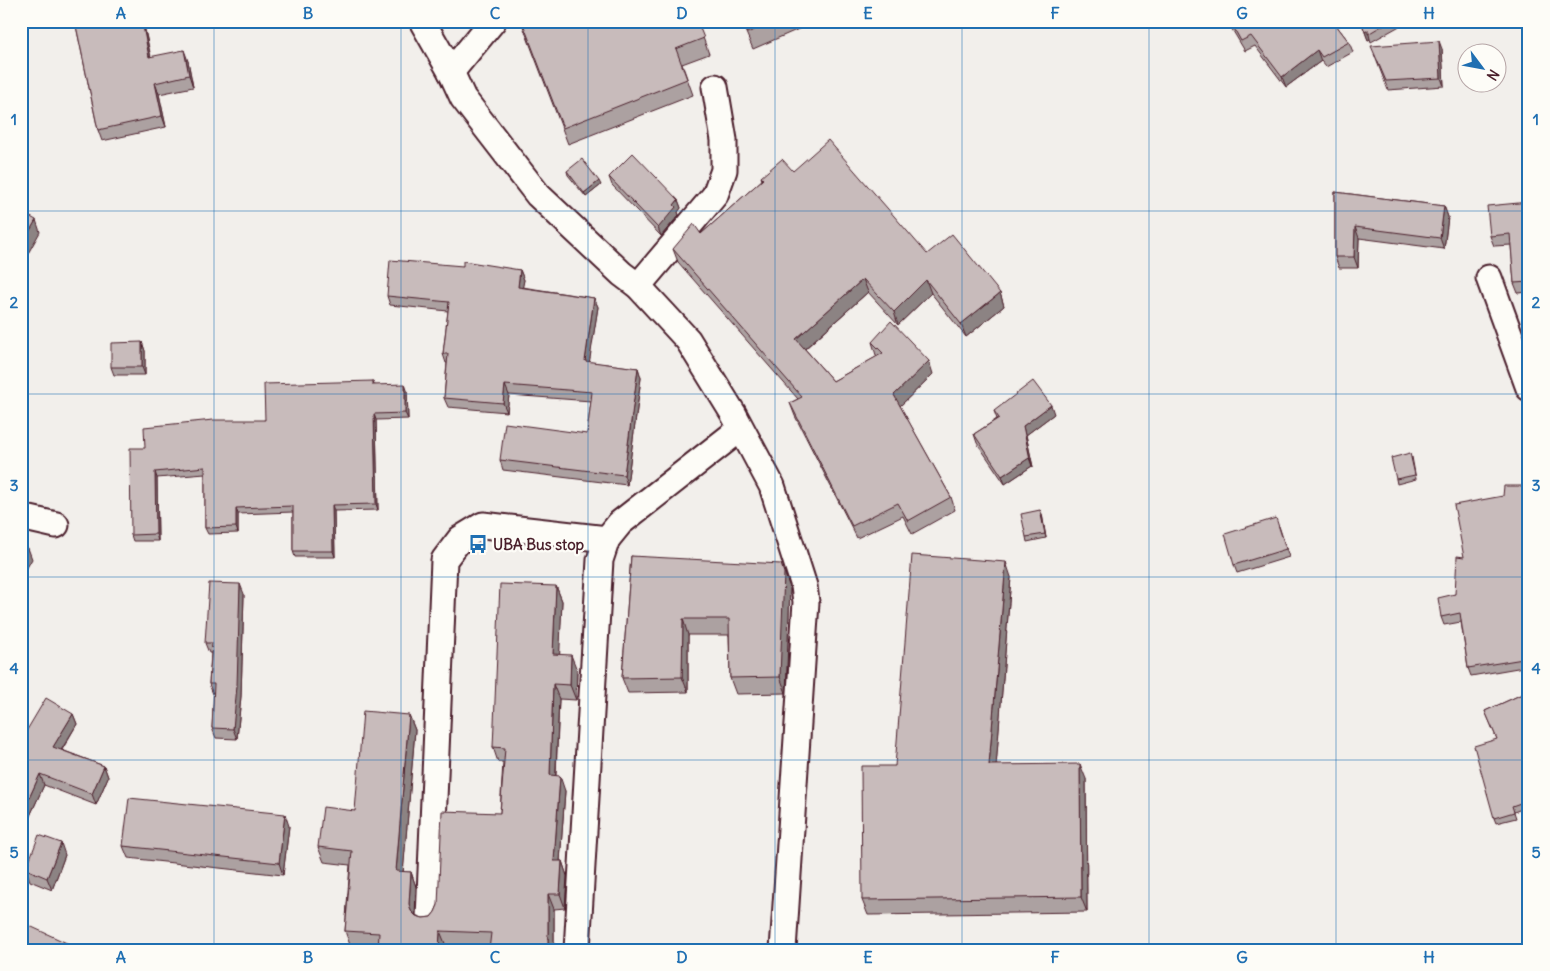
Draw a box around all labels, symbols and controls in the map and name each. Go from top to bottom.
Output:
text: A [116,3,126,23]
text: B [303,3,314,23]
text: C [490,3,501,23]
text: D [676,3,688,23]
text: E [863,3,873,23]
text: F [1050,3,1060,23]
text: G [1236,3,1248,23]
text: H [1423,3,1435,23]
north arrow [1458,42,1508,92]
text: N [1483,66,1503,84]
text: 1 [11,109,17,129]
text: 1 [1533,109,1539,129]
text: 2 [10,292,19,312]
text: 2 [1532,292,1541,312]
text: 3 [9,475,19,495]
text: 3 [1531,475,1541,495]
bus stop icon: UBA Bus stop [467,533,489,555]
place label: UBA Bus stop [493,535,585,555]
text: 4 [9,658,19,678]
text: 4 [1531,658,1541,678]
text: 5 [9,842,19,862]
text: 5 [1531,842,1541,862]
text: A [116,947,126,967]
text: B [303,947,314,967]
text: C [490,947,501,967]
text: D [676,947,688,967]
text: E [863,947,873,967]
text: F [1050,947,1060,967]
text: G [1236,947,1248,967]
text: H [1423,947,1435,967]

